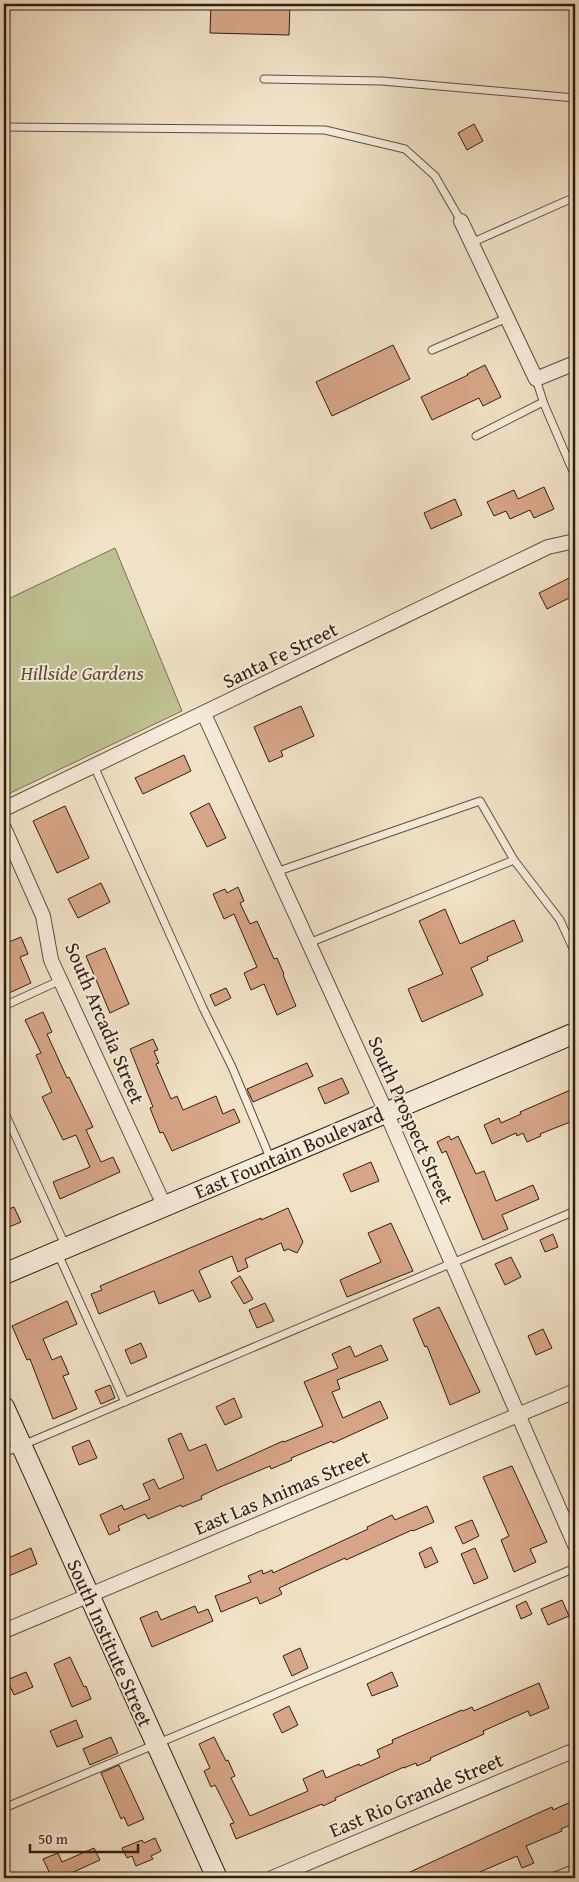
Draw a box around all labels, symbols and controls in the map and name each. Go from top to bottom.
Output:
street label: Santa Fe Street [217,614,342,695]
park label: Hillside Gardens [19,658,144,687]
street label: South Arcadia Street [58,938,153,1108]
street label: South Prospect Street [361,1031,462,1209]
street label: East Fountain Boulevard [190,1099,388,1206]
street label: East Las Animas Street [190,1441,374,1542]
street label: South Institute Street [60,1554,160,1731]
street label: East Rio Grande Street [324,1745,507,1844]
scale bar [30,1822,138,1854]
text: 50 m [38,1828,69,1849]

